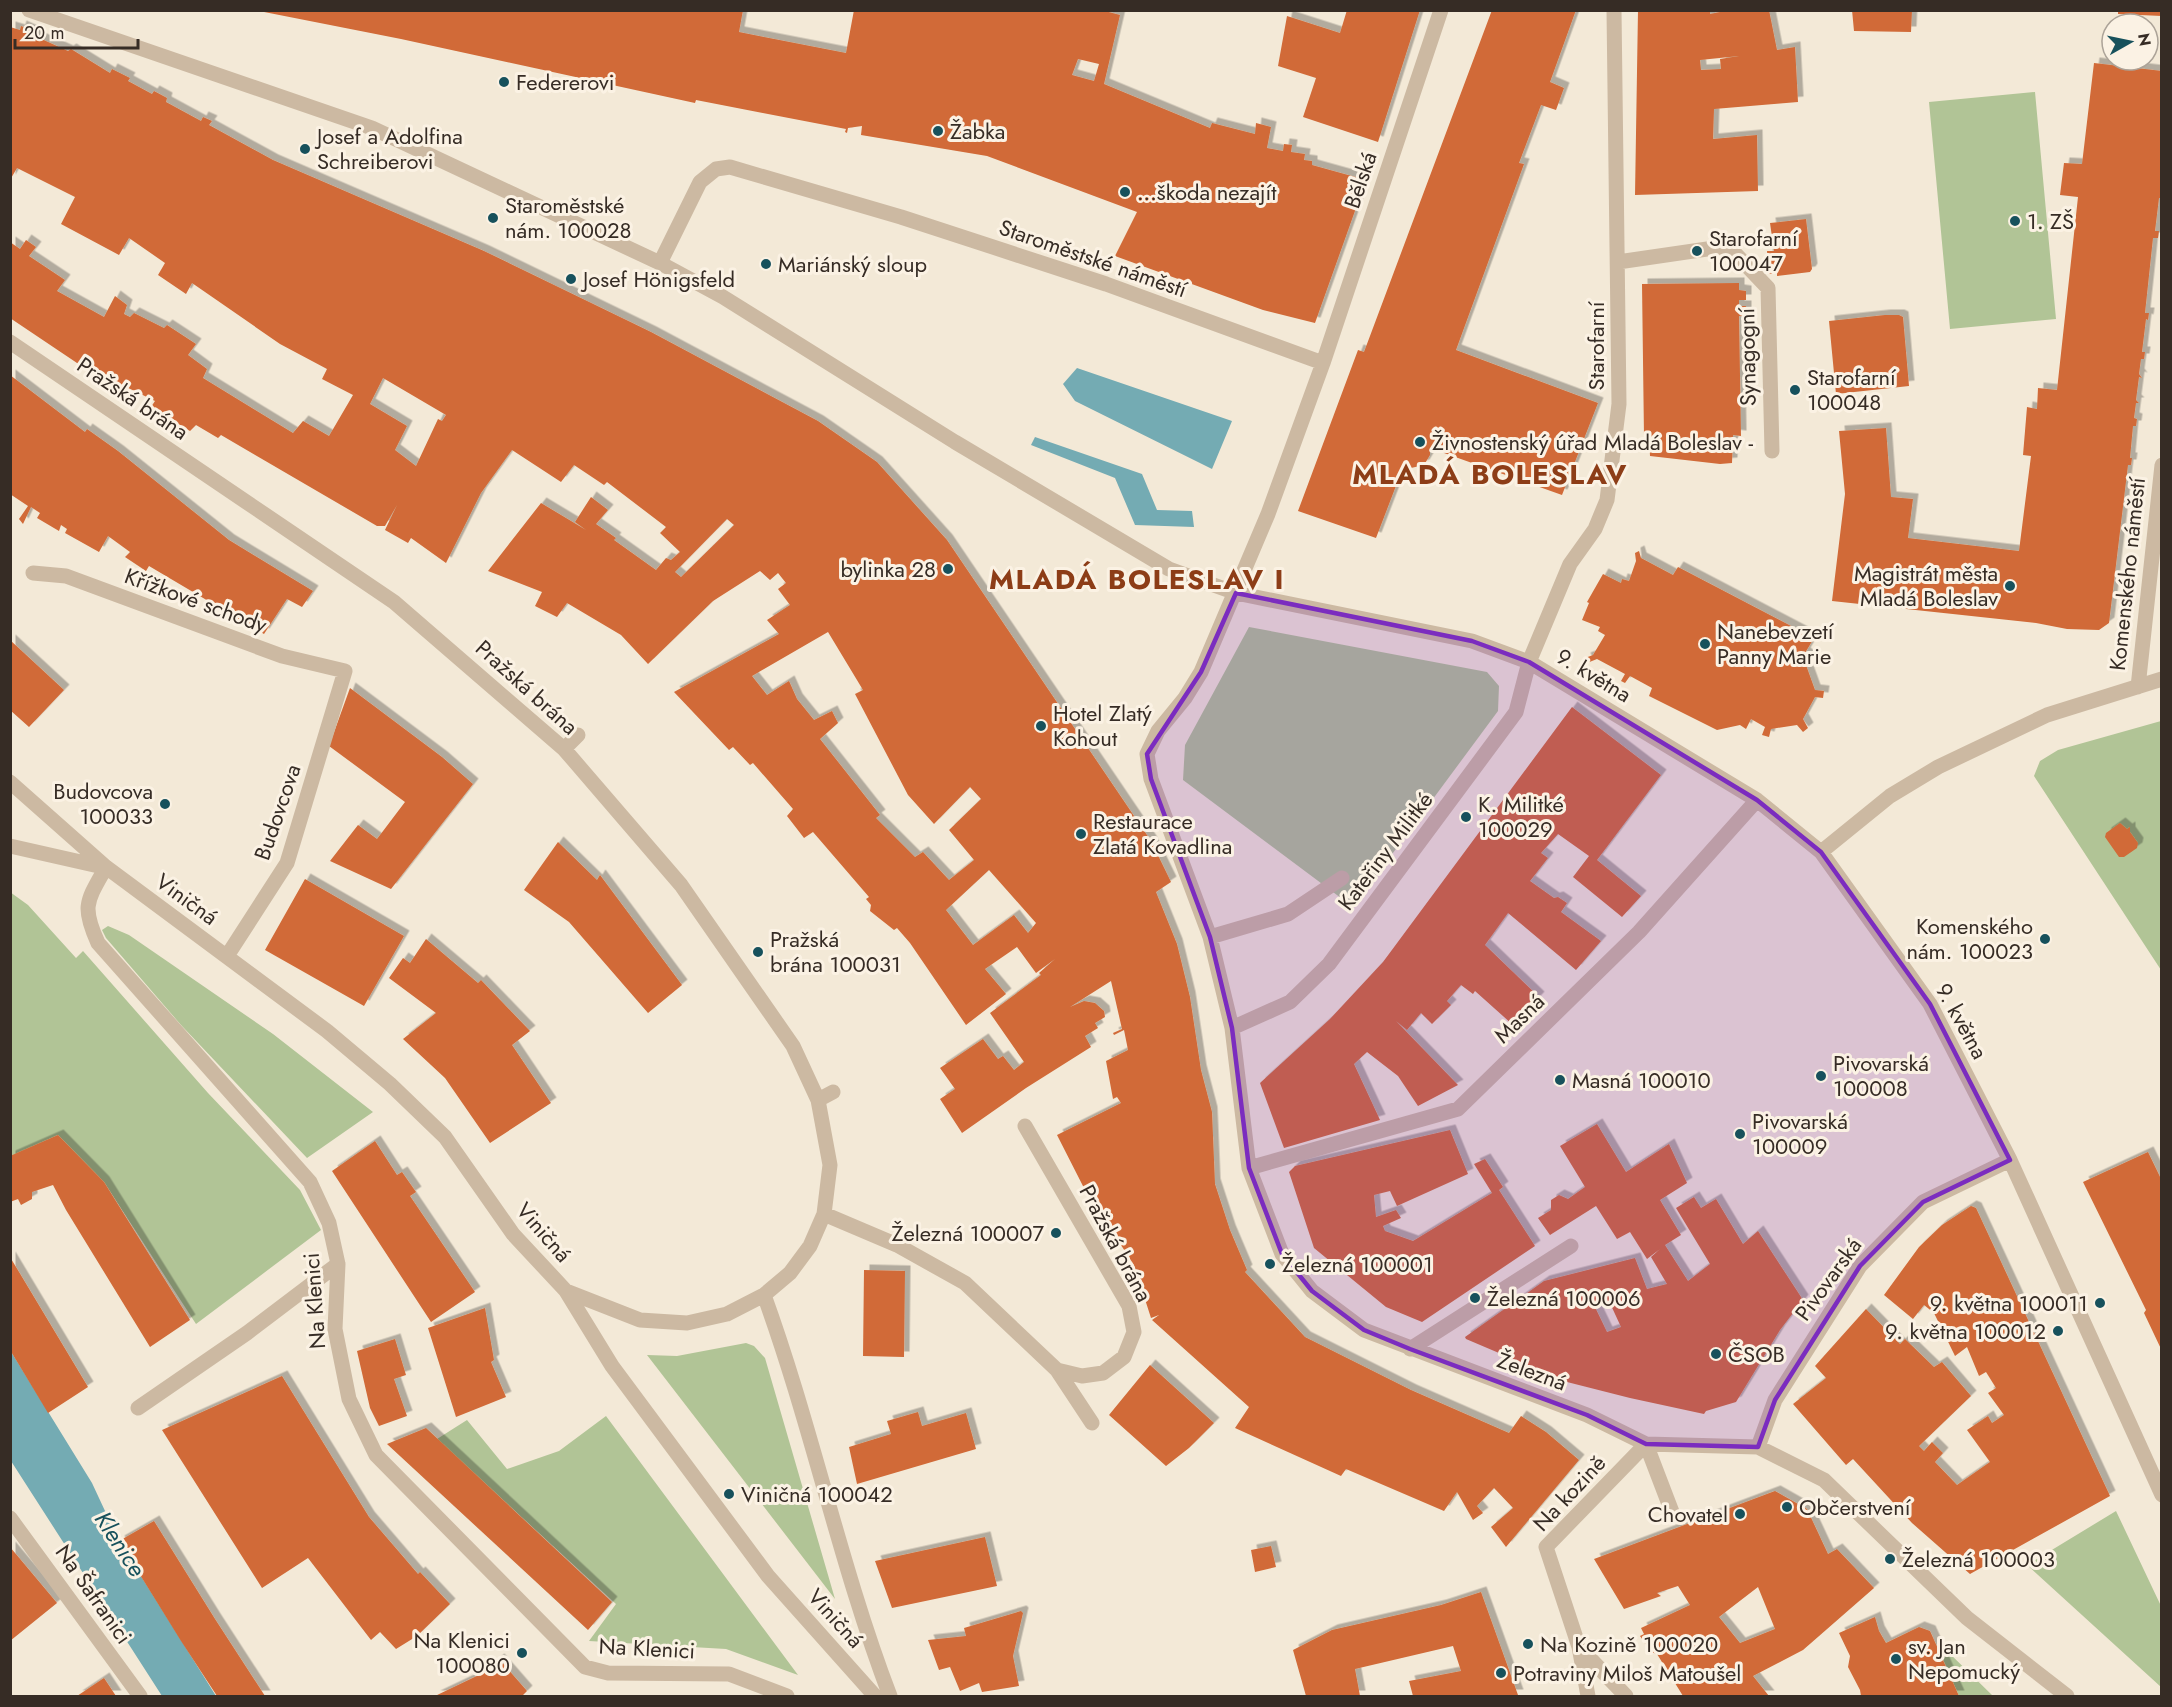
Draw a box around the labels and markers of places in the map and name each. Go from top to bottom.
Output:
place label: Federerovi [516,66,614,98]
marker: Federerovi [497,75,511,89]
place label: Žabka [950,115,1005,147]
place label: Josef a Adolfina Schreiberovi [314,120,463,177]
marker: Žabka [931,124,945,138]
marker: Josef a Adolfina Schreiberovi [298,142,312,156]
place label: ...škoda nezajít [1137,176,1277,208]
marker: ...škoda nezajít [1118,185,1132,199]
place label: Staroměstské nám. 100028 [505,189,632,246]
place label: 1. ZŠ [2027,205,2074,237]
marker: Staroměstské nám. 100028 [486,211,500,225]
marker: 1. ZŠ [2008,214,2022,228]
place label: Starofarní 100047 [1709,222,1799,279]
marker: Starofarní 100047 [1690,244,1704,258]
place label: Mariánský sloup [778,248,927,280]
marker: Mariánský sloup [759,257,773,271]
place label: Josef Hönigsfeld [580,263,735,295]
marker: Josef Hönigsfeld [564,272,578,286]
place label: Starofarní 100048 [1807,361,1897,418]
marker: Starofarní 100048 [1788,383,1802,397]
place label: Živnostenský úřad Mladá Boleslav - [1432,426,1754,458]
marker: Živnostenský úřad Mladá Boleslav - [1413,435,1427,449]
place label: bylinka 28 [840,553,936,585]
place label: Magistrát města Mladá Boleslav [1854,557,1998,614]
marker: bylinka 28 [941,562,955,576]
marker: Magistrát města Mladá Boleslav [2003,579,2017,593]
place label: Nanebevzetí Panny Marie [1717,615,1835,672]
marker: Nanebevzetí Panny Marie [1698,637,1712,651]
place label: Hotel Zlatý Kohout [1053,697,1152,754]
marker: Hotel Zlatý Kohout [1034,719,1048,733]
place label: Budovcova 100033 [53,775,153,832]
place label: K. Militké 100029 [1478,788,1564,845]
marker: Budovcova 100033 [158,797,172,811]
place label: Restaurace Zlatá Kovadlina [1093,805,1232,862]
marker: K. Militké 100029 [1459,810,1473,824]
marker: Restaurace Zlatá Kovadlina [1074,827,1088,841]
place label: Komenského nám. 100023 [1906,910,2033,967]
place label: Pražská brána 100031 [770,923,901,980]
marker: Komenského nám. 100023 [2038,932,2052,946]
marker: Pražská brána 100031 [751,945,765,959]
place label: Pivovarská 100008 [1833,1047,1929,1104]
place label: Masná 100010 [1572,1064,1711,1096]
marker: Pivovarská 100008 [1814,1069,1828,1083]
marker: Masná 100010 [1553,1073,1567,1087]
place label: Pivovarská 100009 [1752,1105,1848,1162]
marker: Pivovarská 100009 [1733,1127,1747,1141]
place label: Železná 100007 [891,1217,1044,1249]
marker: Železná 100007 [1049,1226,1063,1240]
place label: Železná 100001 [1282,1248,1433,1280]
marker: Železná 100001 [1263,1257,1277,1271]
place label: Železná 100006 [1487,1282,1641,1314]
place label: 9. května 100011 [1930,1287,2088,1319]
marker: Železná 100006 [1468,1291,1482,1305]
marker: 9. května 100011 [2093,1296,2107,1310]
place label: 9. května 100012 [1885,1315,2046,1347]
marker: 9. května 100012 [2051,1324,2065,1338]
place label: ČSOB [1728,1338,1785,1370]
marker: ČSOB [1709,1347,1723,1361]
place label: Viničná 100042 [741,1478,893,1510]
marker: Viničná 100042 [722,1487,736,1501]
place label: Občerstvení [1799,1491,1912,1523]
place label: Chovatel [1648,1498,1728,1530]
marker: Občerstvení [1780,1500,1794,1514]
marker: Chovatel [1733,1507,1747,1521]
place label: Železná 100003 [1902,1543,2055,1575]
marker: Železná 100003 [1883,1552,1897,1566]
place label: Na Klenici 100080 [413,1624,510,1681]
place label: Na Kozině 100020 [1540,1628,1718,1660]
place label: sv. Jan Nepomucký [1908,1630,2020,1687]
marker: Na Kozině 100020 [1521,1637,1535,1651]
marker: Na Klenici 100080 [515,1646,529,1660]
marker: sv. Jan Nepomucký [1889,1652,1903,1666]
place label: Potraviny Miloš Matoušel [1513,1657,1741,1689]
marker: Potraviny Miloš Matoušel [1494,1666,1508,1680]

